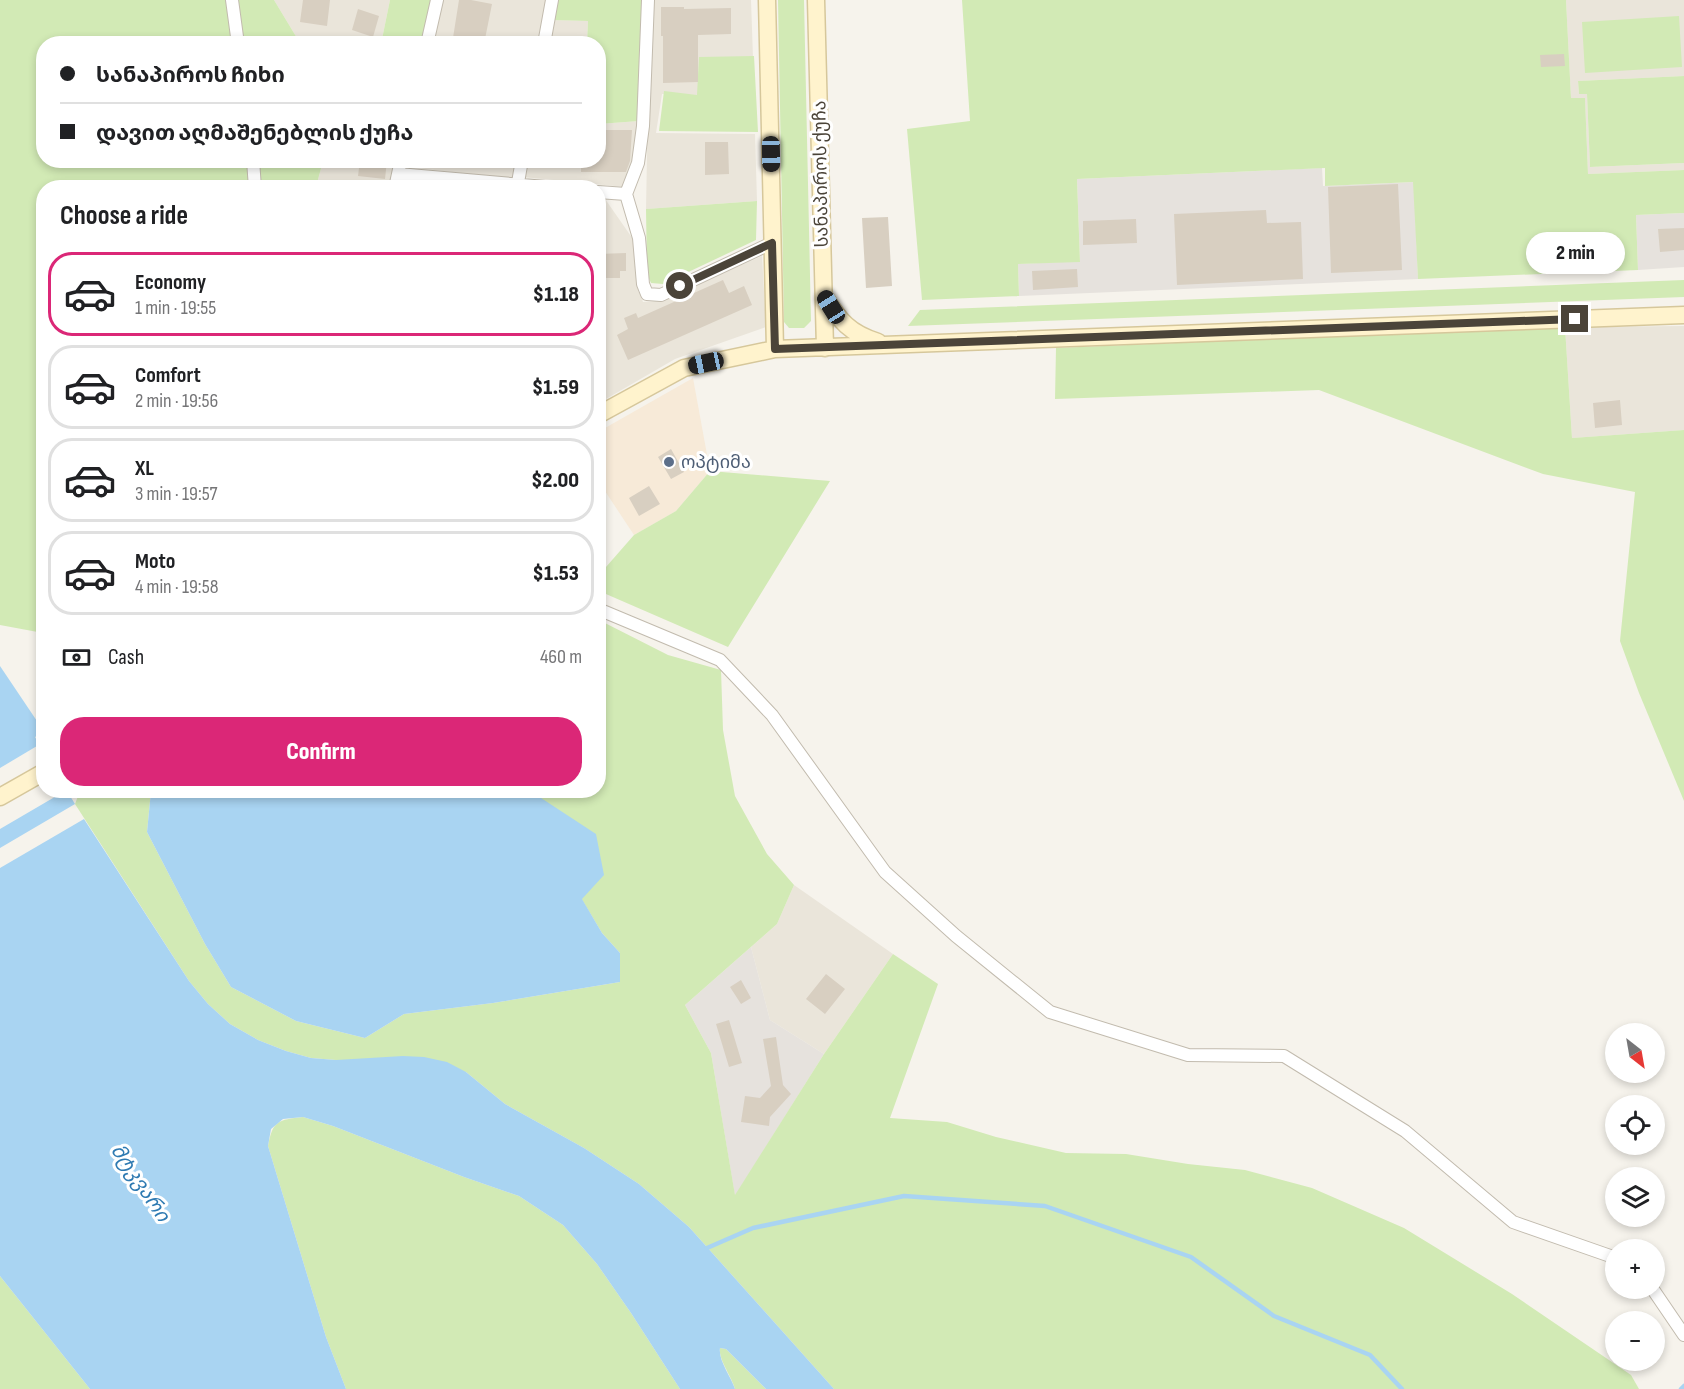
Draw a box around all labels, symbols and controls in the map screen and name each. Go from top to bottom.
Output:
text: სანაპიროს ჩიხი [96,62,285,89]
street label: სანაპიროს ქუჩა [809,100,833,248]
text: დავით აღმაშენებლის ქუჩა [96,120,413,147]
car [762,136,780,172]
text: Choose a ride [60,200,188,232]
callout: 2 min [1526,232,1624,274]
text: 2 min [1556,241,1595,265]
icon: car [63,267,117,321]
text: Economy [135,269,206,296]
route start [666,272,693,299]
text: $1.18 [533,281,579,308]
car [814,287,848,327]
text: 1 min · 19:55 [135,296,216,320]
route end [1561,305,1588,332]
car [687,350,725,376]
icon: car [63,360,117,414]
text: Comfort [135,362,201,389]
text: $1.59 [532,374,579,401]
text: 2 min · 19:56 [135,389,218,413]
place label: ოპტიმა [681,452,751,473]
icon: car [63,453,117,507]
text: XL [135,455,154,482]
marker: ოპტიმა [662,455,676,469]
text: $2.00 [531,467,579,494]
text: 3 min · 19:57 [135,482,218,506]
icon: car [63,546,117,600]
text: Moto [135,548,175,575]
text: $1.53 [533,560,579,587]
text: 4 min · 19:58 [135,575,218,599]
icon: cash [60,641,93,674]
text: Cash [108,644,144,671]
text: 460 m [540,645,582,669]
button: Confirm [60,717,582,786]
north arrow [1605,1023,1665,1083]
map controls [1605,1023,1665,1371]
button: locate [1605,1095,1665,1155]
water label: მტკვარი [105,1140,175,1228]
button: layers [1605,1167,1665,1227]
button: + [1605,1239,1665,1299]
button: − [1605,1311,1665,1371]

